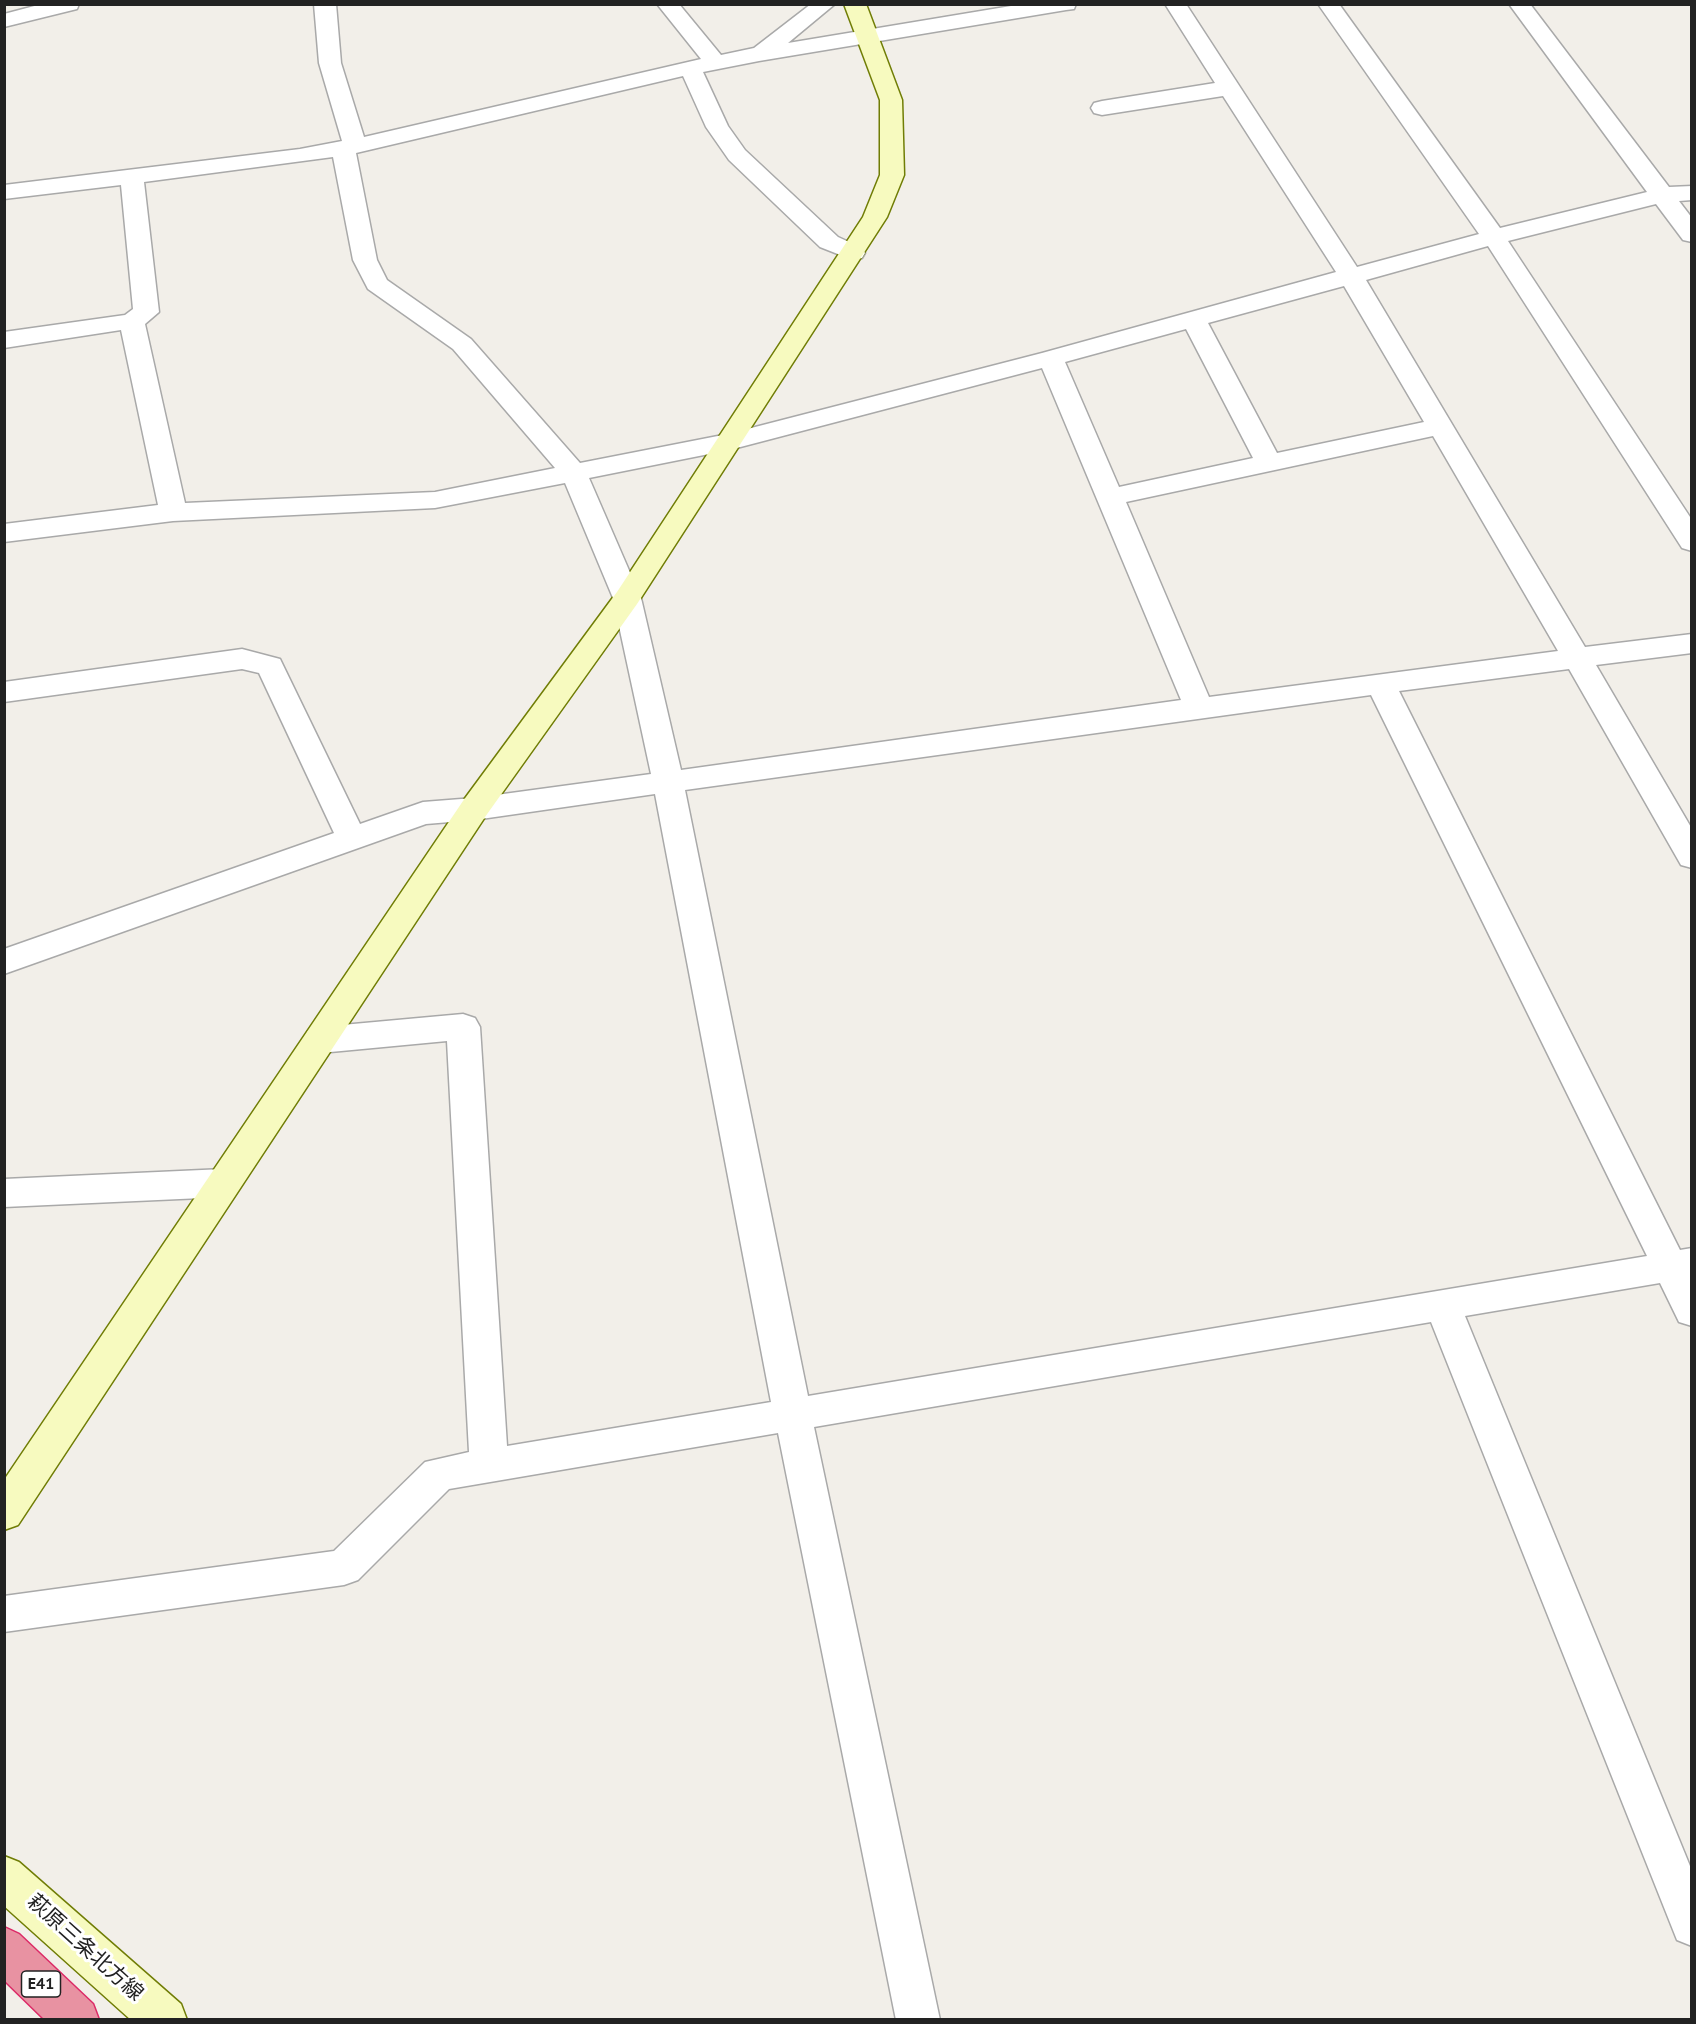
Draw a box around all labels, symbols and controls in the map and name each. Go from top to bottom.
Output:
street label: 萩原三条北方線 [22,1889,148,2007]
road number: E41 [22,1971,60,1997]

